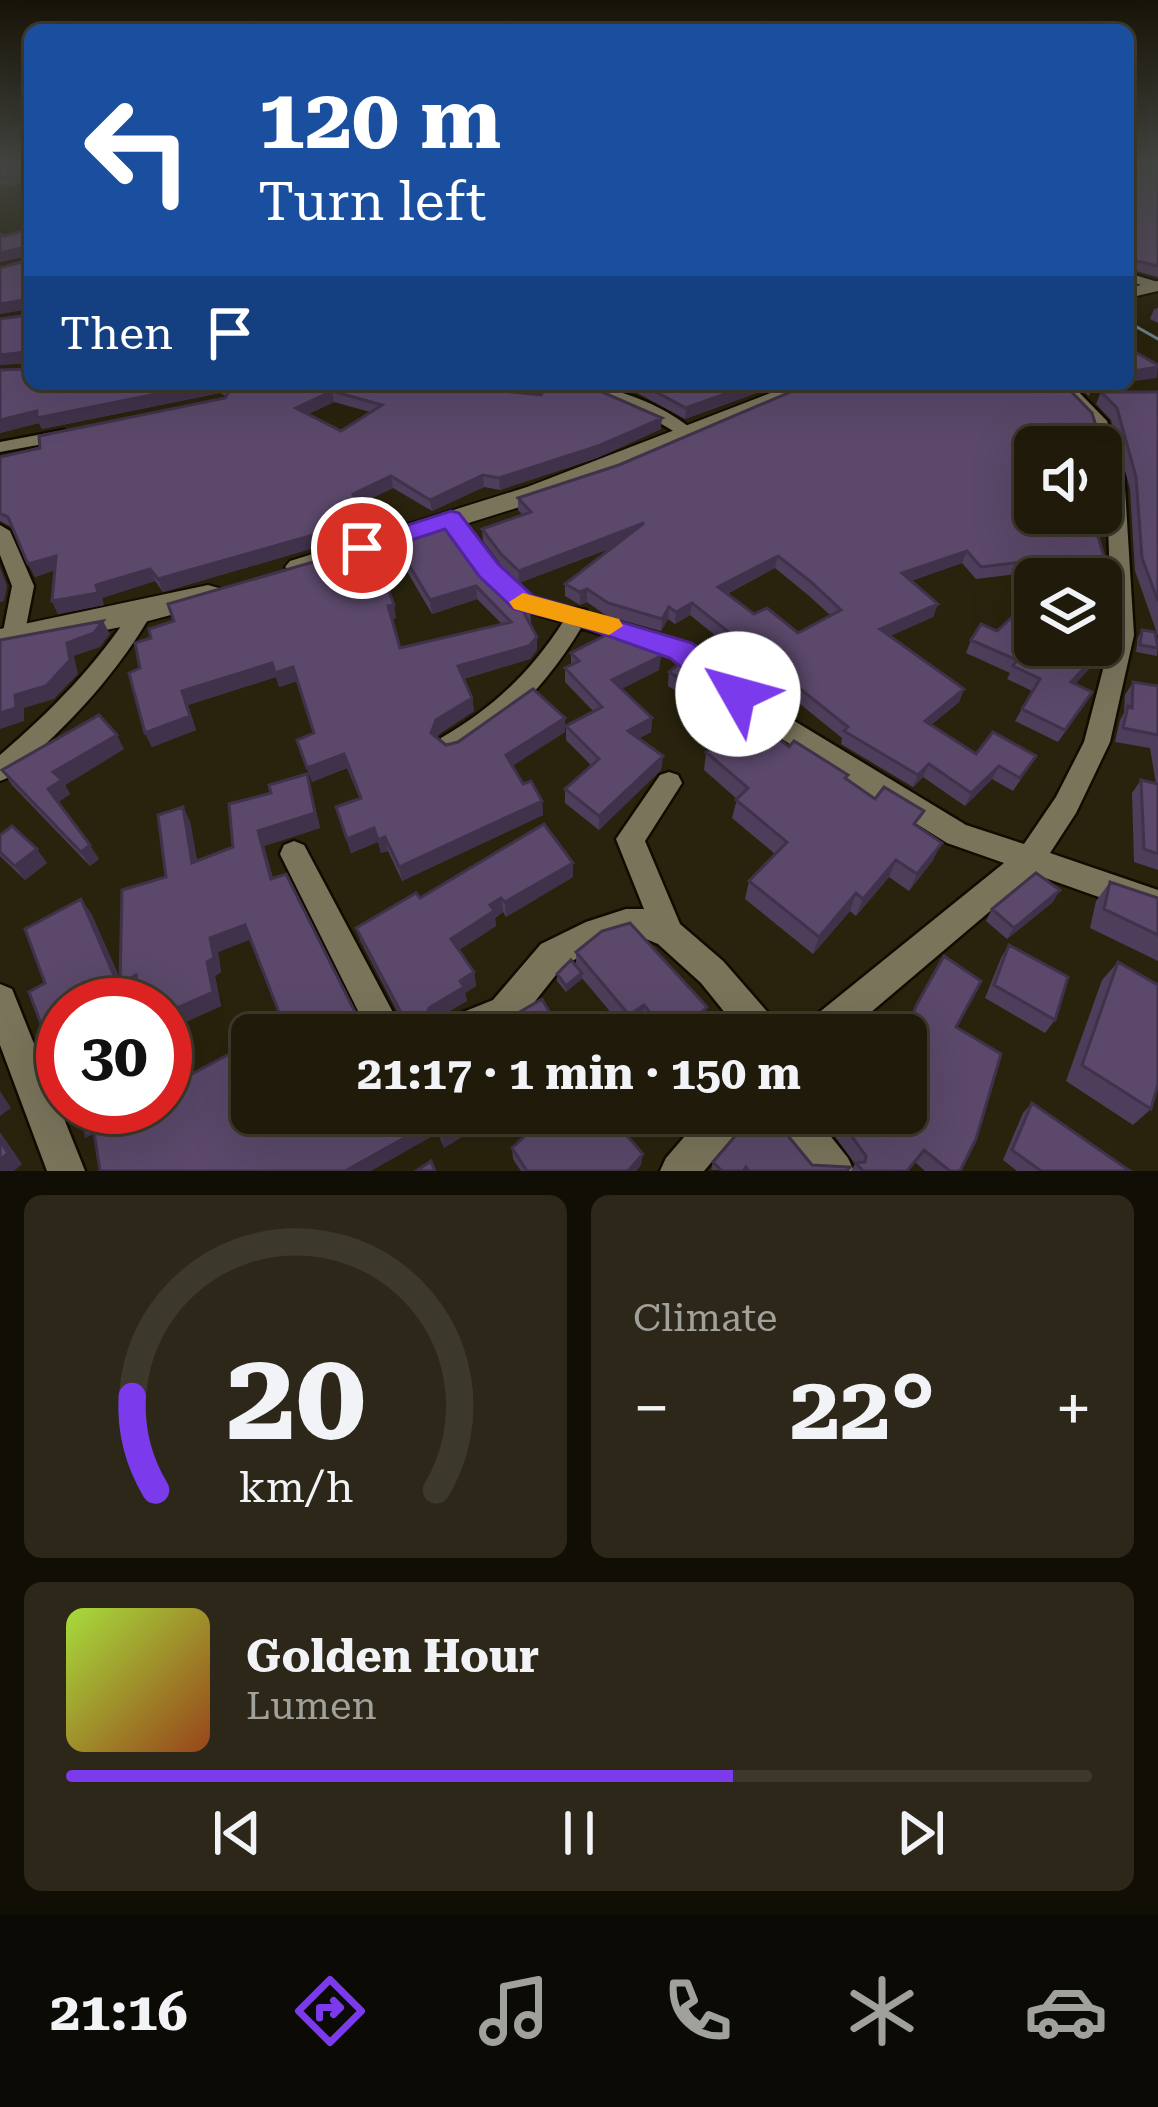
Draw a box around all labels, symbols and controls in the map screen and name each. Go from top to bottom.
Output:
text: 120 m [258,70,501,168]
icon: left [60,72,216,228]
text: Turn left [258,170,486,233]
icon: arrive [197,300,263,366]
text: Then [60,307,173,360]
map controls [1014,426,1122,666]
button: sound [1014,426,1122,534]
pin [311,497,413,599]
icon: arrive [329,515,395,581]
button: layers [1014,558,1122,666]
position arrow [675,631,801,757]
speed limit sign: 30 [36,978,192,1134]
text: 21:17 · 1 min · 150 m [357,1047,801,1100]
text: Climate [633,1295,777,1341]
text: 20 [226,1323,365,1469]
text: 22° [790,1356,935,1461]
text: − [633,1370,670,1447]
text: + [1055,1370,1092,1447]
text: km/h [238,1461,353,1511]
text: Golden Hour [246,1630,539,1683]
text: Lumen [246,1683,377,1729]
icon: previous [204,1800,270,1866]
icon: pause [546,1800,612,1866]
icon: next [888,1800,954,1866]
icon: directions [288,1969,372,2053]
icon: music [472,1969,556,2053]
icon: phone [656,1969,740,2053]
icon: climate [840,1969,924,2053]
icon: car [1024,1969,1108,2053]
text: 21:16 [50,1980,188,2043]

